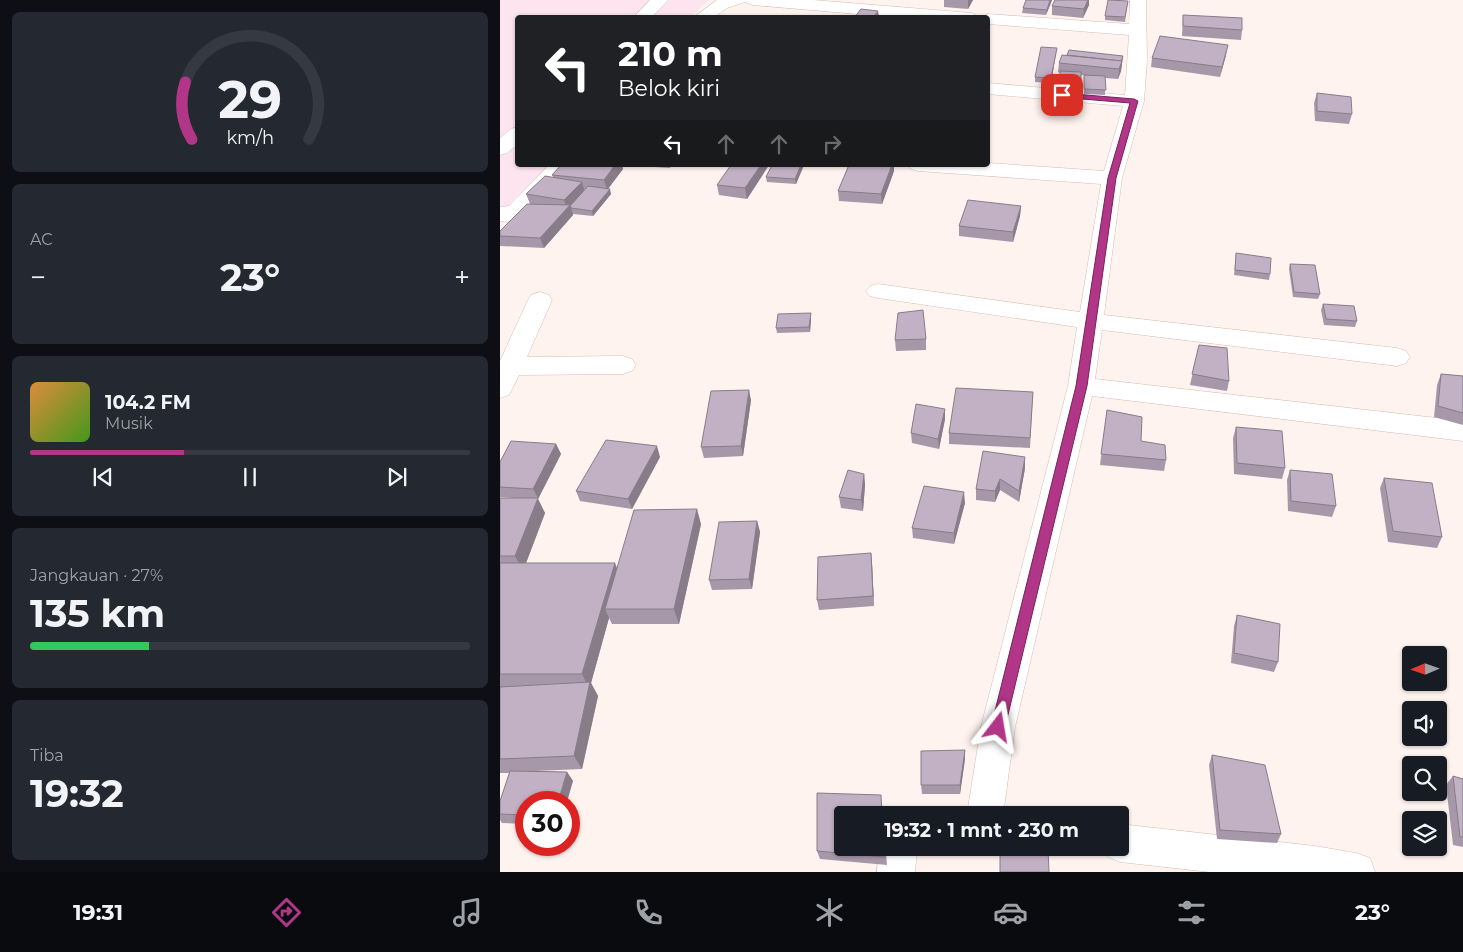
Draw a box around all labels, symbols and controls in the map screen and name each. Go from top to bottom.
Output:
text: 210 m [618,32,723,75]
icon: left [535,35,600,100]
text: 29 [218,68,282,131]
pin [1041,74,1083,116]
text: Belok kiri [618,75,720,102]
icon: arrive [1048,81,1076,109]
text: km/h [226,127,274,148]
icon: left [659,130,687,158]
icon: ahead [712,130,740,158]
icon: ahead [765,130,793,158]
icon: right [818,130,846,158]
text: AC [30,230,53,249]
text: 23° [220,254,280,301]
text: − [30,260,46,294]
text: + [454,260,470,294]
text: 104.2 FM [105,391,191,414]
text: Musik [105,414,153,433]
icon: previous [89,463,117,491]
icon: pause [236,463,264,491]
icon: next [383,463,411,491]
text: Jangkauan · 27% [30,566,163,585]
text: 135 km [30,590,165,637]
north arrow [1402,646,1448,691]
map controls [1402,646,1447,856]
position arrow [971,700,1023,752]
button: sound [1402,701,1447,746]
text: Tiba [30,746,64,765]
button: search [1402,756,1447,801]
text: 19:32 [30,770,124,817]
speed limit sign: 30 [515,791,580,856]
button: layers [1402,811,1447,856]
text: 19:32 · 1 mnt · 230 m [884,819,1079,842]
icon: directions [269,895,304,930]
icon: music [450,895,485,930]
icon: phone [631,895,666,930]
icon: climate [812,895,847,930]
icon: car [993,895,1028,930]
icon: filters [1174,895,1209,930]
text: 19:31 [73,899,123,926]
text: 23° [1355,899,1390,926]

